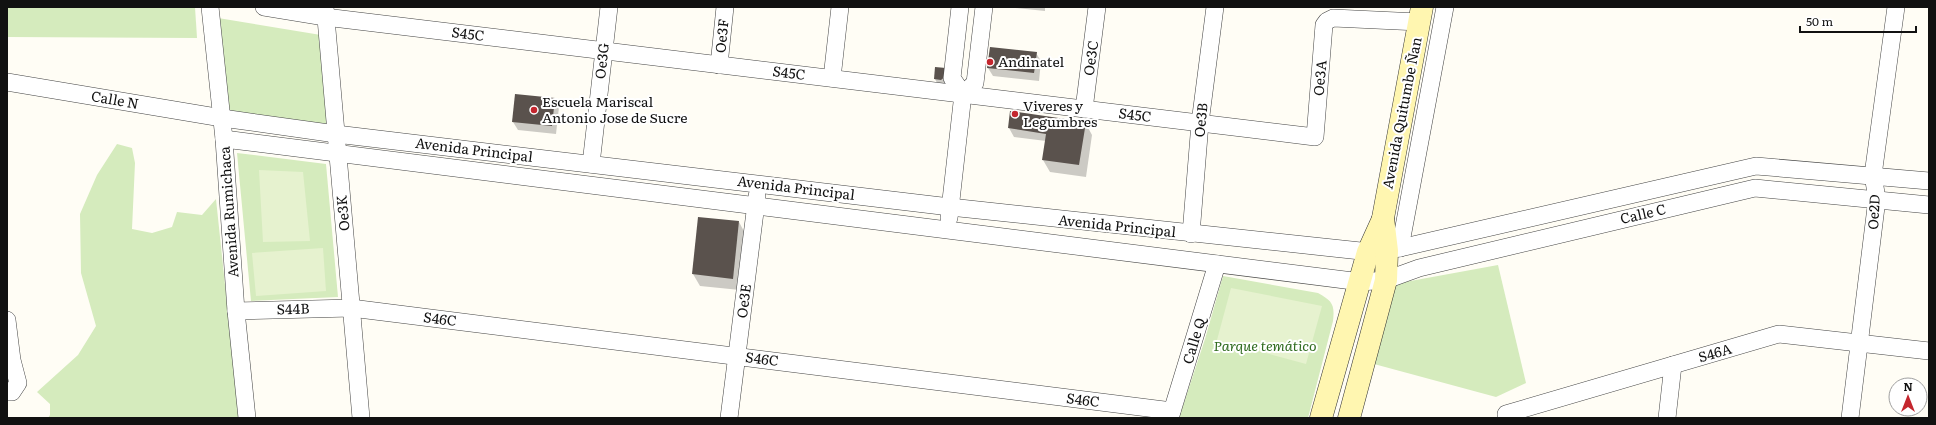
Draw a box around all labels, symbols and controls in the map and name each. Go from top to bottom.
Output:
scale bar [1800,8,1916,34]
text: 50 m [1806,12,1833,30]
street label: Oe3F [709,18,733,54]
street label: S45C [451,21,486,45]
street label: Avenida Quitumbe Ñan [1376,35,1426,191]
street label: Oe3C [1078,39,1102,77]
street label: Oe3G [589,41,613,80]
place label: Andinatel [998,51,1064,71]
marker: Andinatel [985,57,995,67]
street label: Oe3A [1307,59,1331,97]
street label: S45C [772,60,807,84]
street label: Calle N [90,85,141,113]
place label: Escuela Mariscal Antonio Jose de Sucre [542,91,687,127]
place label: Viveres y Legumbres [1023,95,1097,131]
street label: S45C [1118,102,1153,126]
street label: Oe3B [1188,102,1212,138]
marker: Escuela Mariscal Antonio Jose de Sucre [529,105,539,115]
marker: Viveres y Legumbres [1010,109,1020,119]
street label: Avenida Principal [414,132,534,166]
street label: Avenida Rumichaca [213,145,243,278]
street label: Avenida Principal [736,170,856,204]
street label: Oe2D [1862,193,1884,230]
street label: Oe3K [330,194,354,232]
street label: Calle C [1618,198,1668,228]
street label: Avenida Principal [1057,209,1177,241]
street label: Oe3E [731,283,755,319]
street label: S44B [276,297,310,319]
street label: S46C [422,306,458,330]
street label: Calle Q [1177,313,1210,366]
park label: Parque temático [1214,335,1316,355]
street label: S46A [1696,338,1734,366]
street label: S46C [744,346,780,370]
north arrow [1888,377,1928,417]
text: N [1903,378,1913,394]
street label: S46C [1065,387,1101,411]

